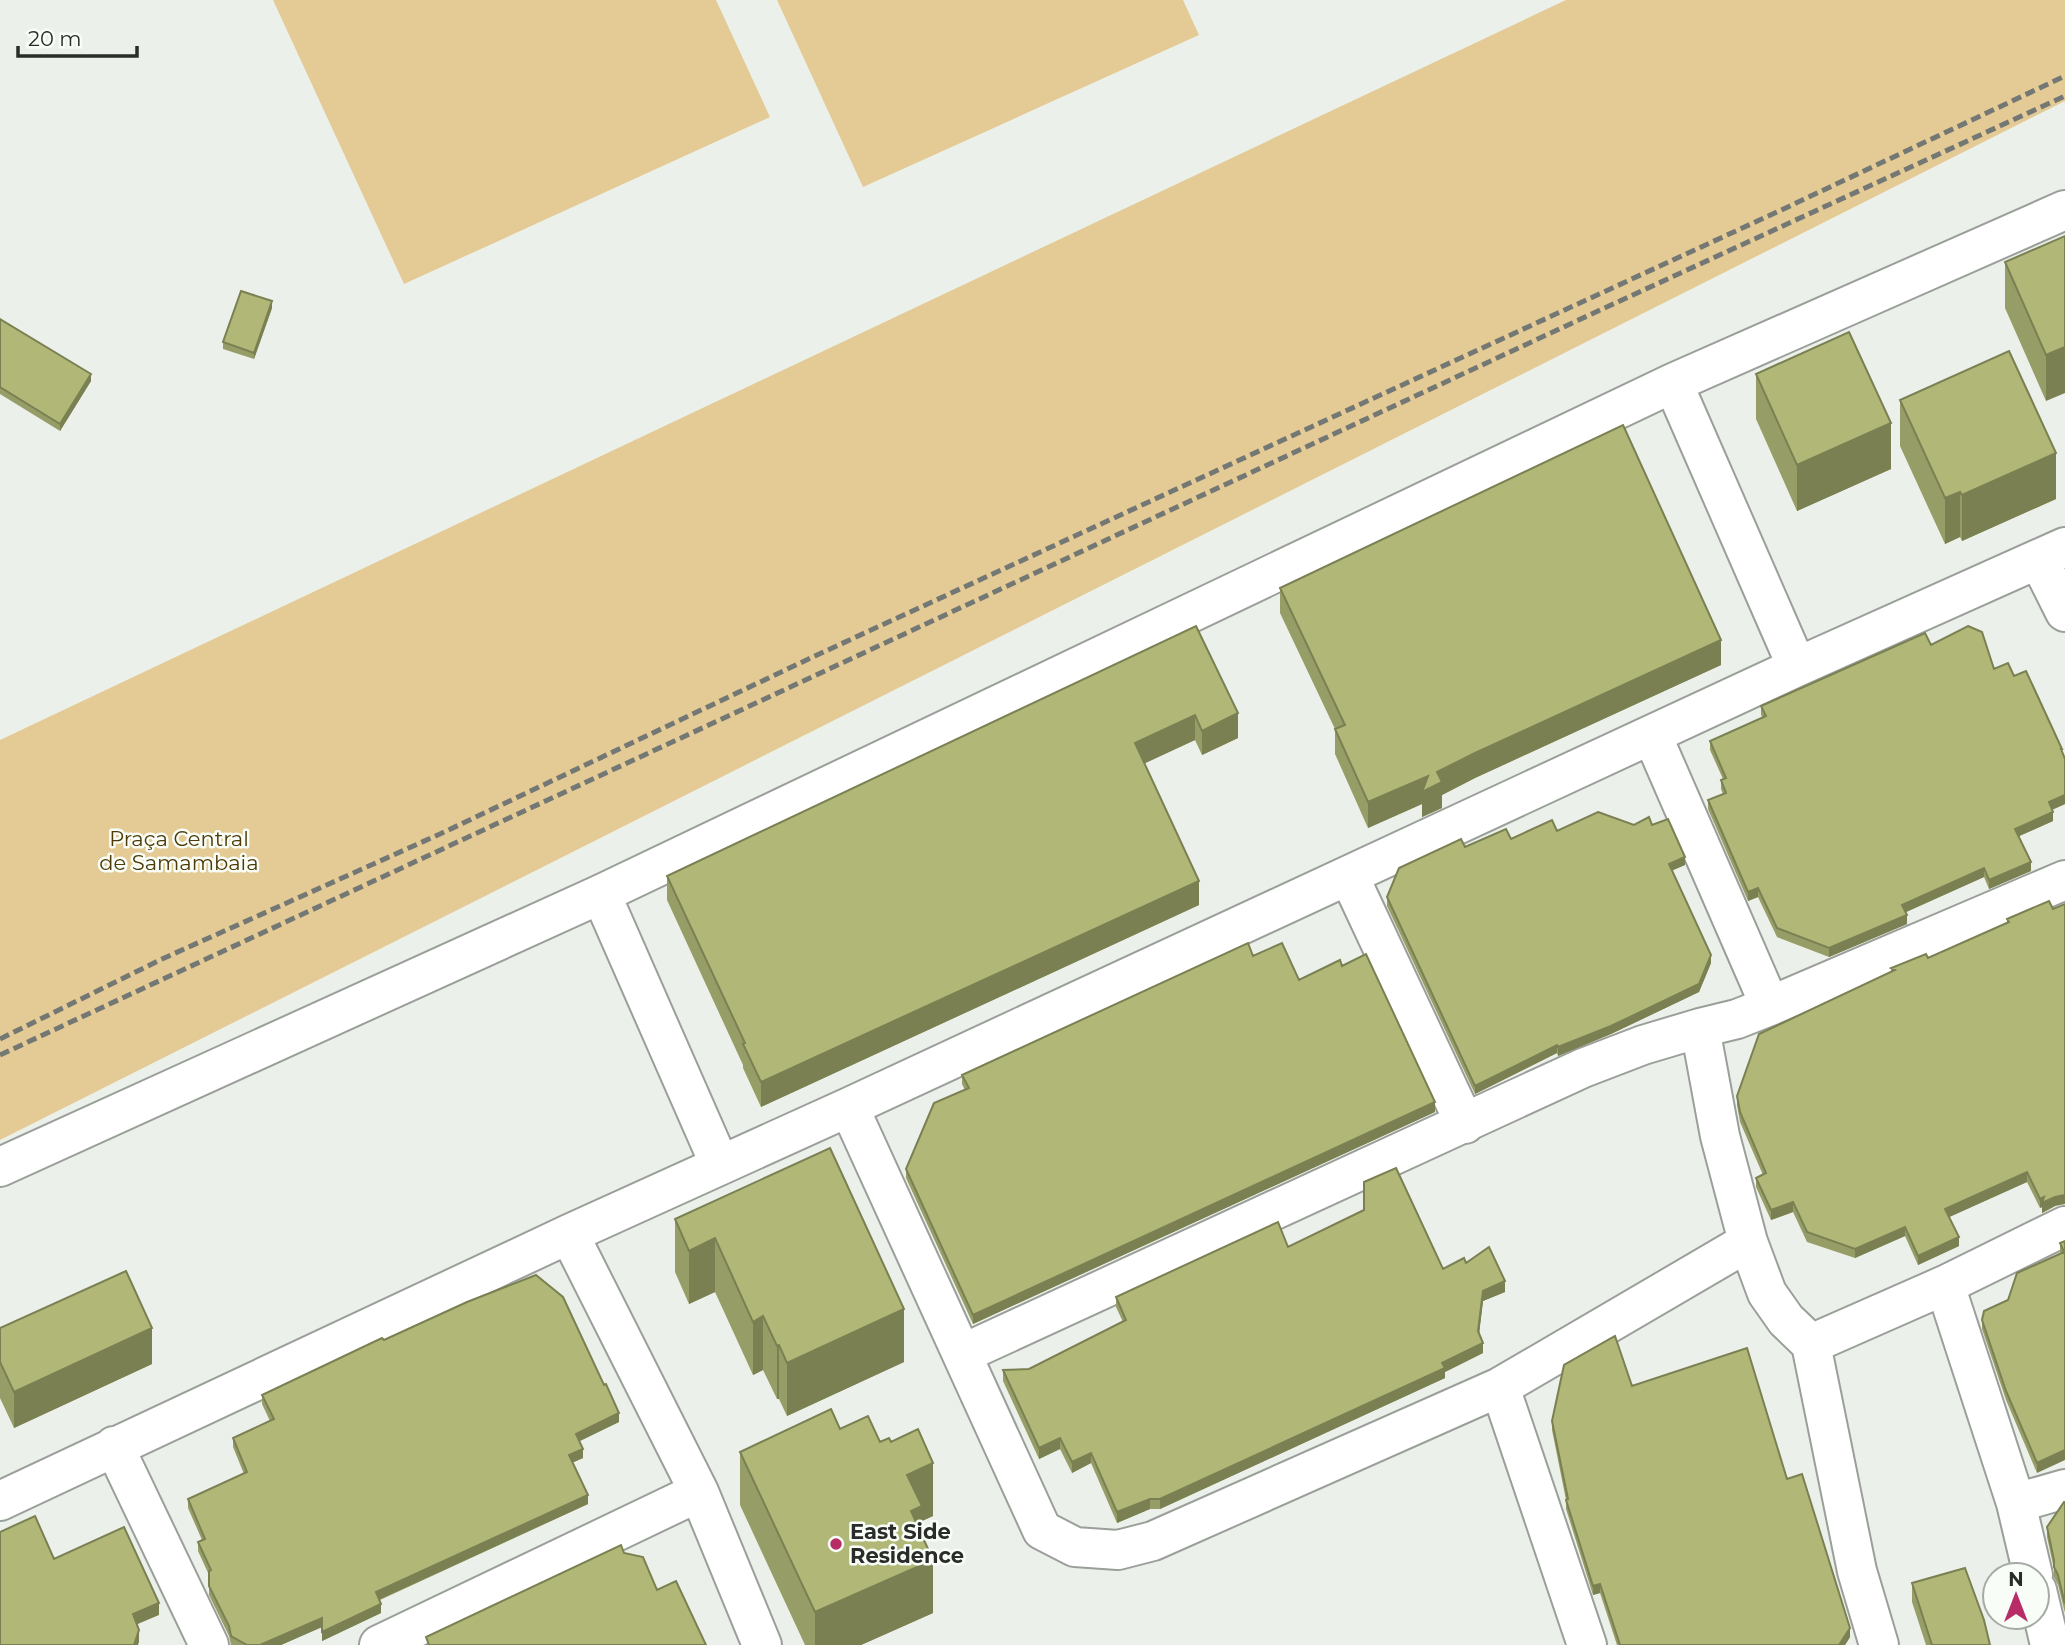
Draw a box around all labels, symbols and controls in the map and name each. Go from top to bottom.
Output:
scale bar [18,14,136,58]
text: 20 m [28,26,82,51]
park label: Praça Central de Samambaia [99,826,259,875]
place label: East Side Residence [850,1519,964,1568]
marker: East Side Residence [828,1536,844,1552]
north arrow [1981,1561,2051,1631]
text: N [2008,1568,2024,1591]

